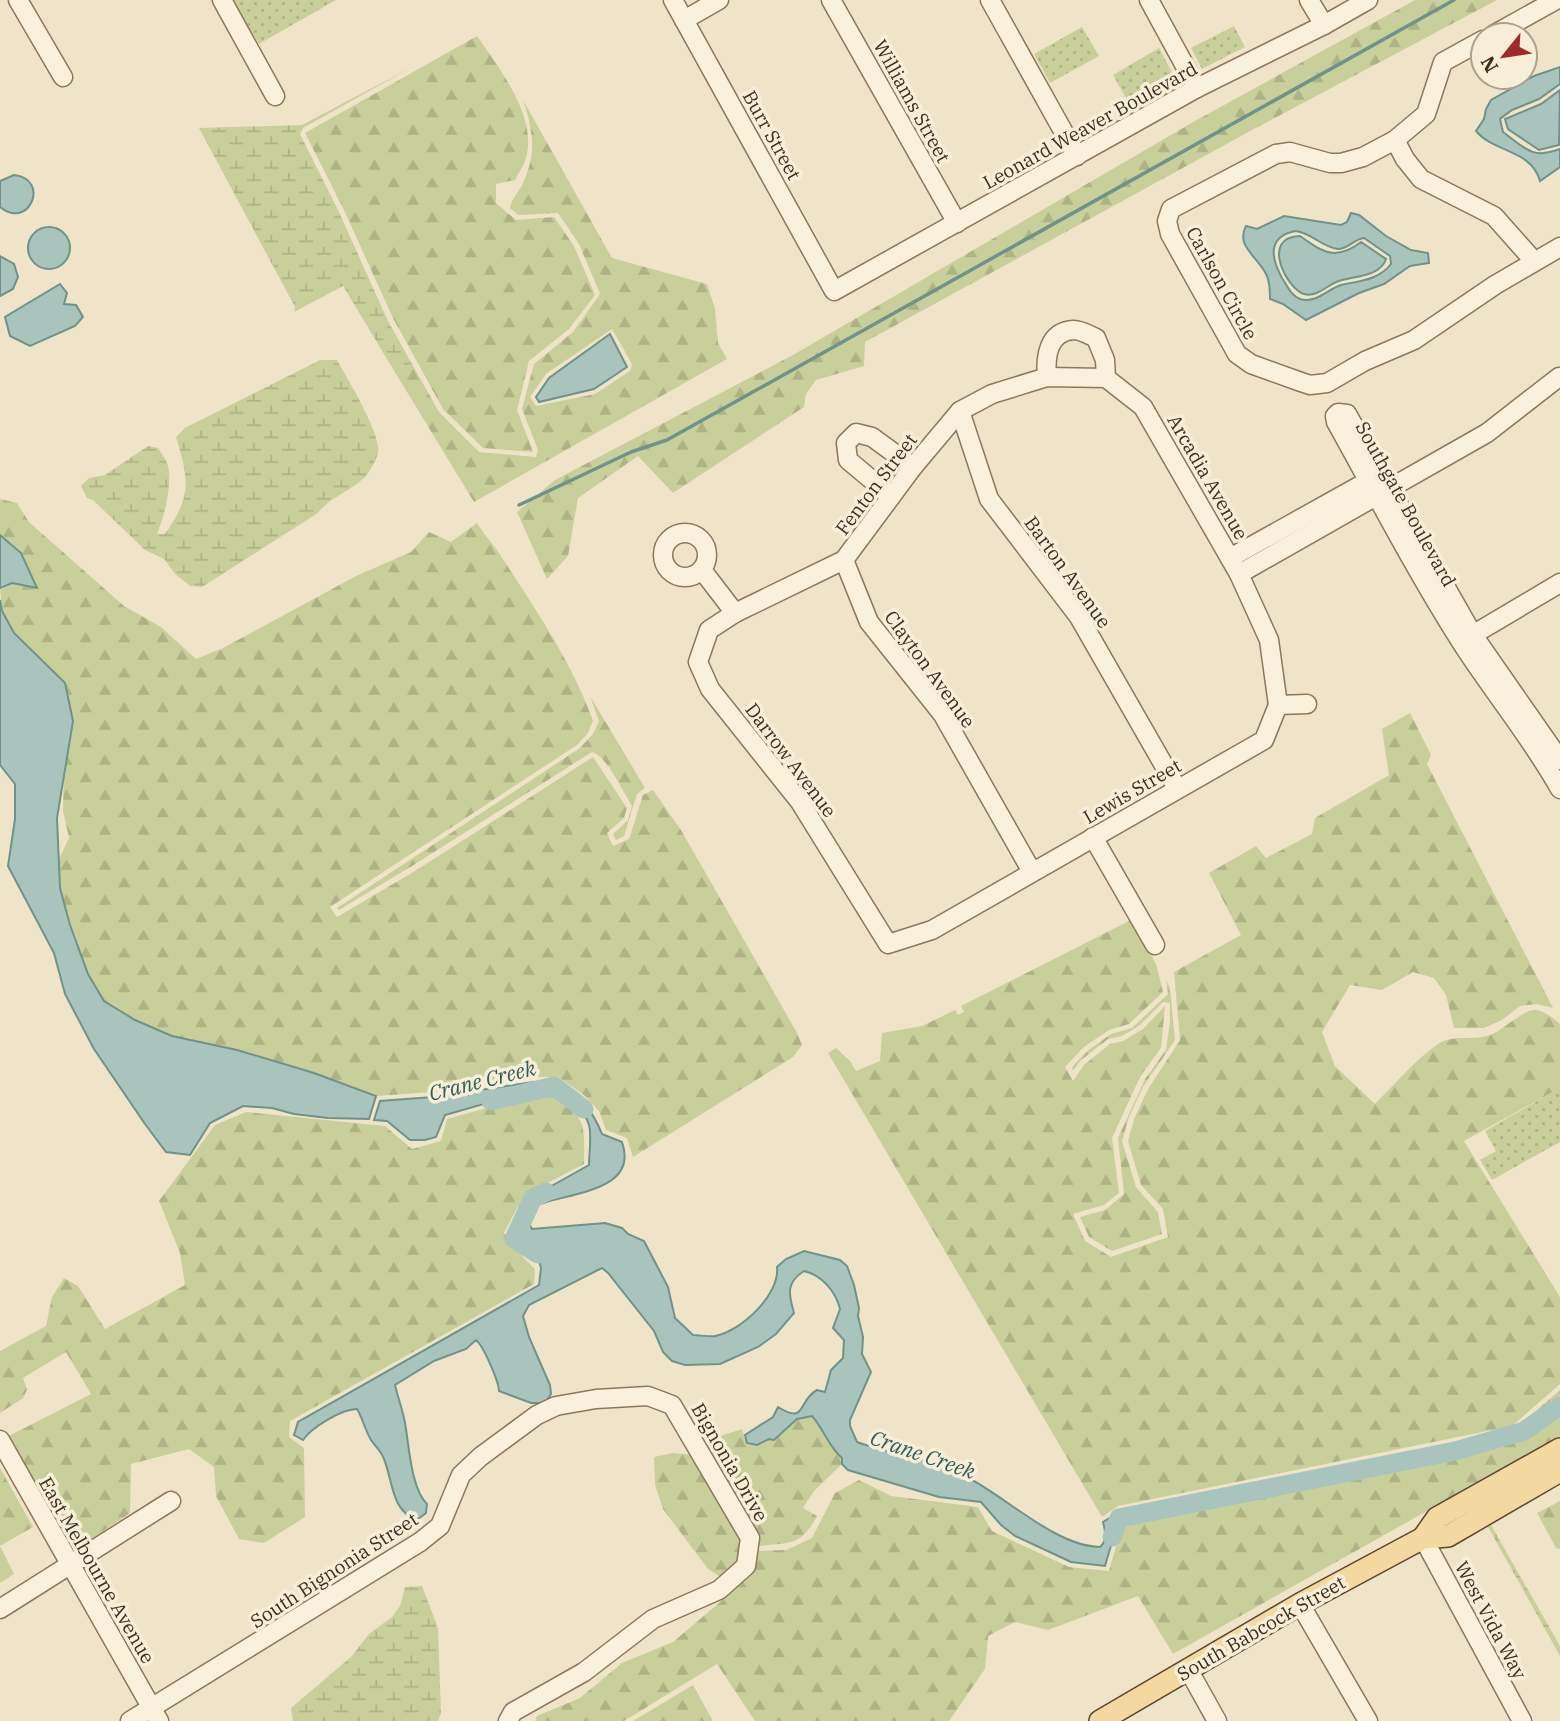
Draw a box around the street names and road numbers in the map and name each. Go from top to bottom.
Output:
street label: Williams Street [868,35,956,167]
street label: Leonard Weaver Boulevard [979,56,1201,194]
street label: Burr Street [738,86,807,184]
street label: Carlson Circle [1181,222,1263,344]
street label: Arcadia Avenue [1162,410,1254,544]
street label: Southgate Boulevard [1351,417,1461,591]
street label: Fenton Street [830,428,922,539]
street label: Barton Avenue [1019,511,1117,633]
street label: Clayton Avenue [879,606,981,732]
street label: Darrow Avenue [740,698,842,822]
street label: Lewis Street [1079,753,1186,829]
street label: Bignonia Drive [686,1399,774,1525]
street label: East Melbourne Avenue [34,1473,160,1667]
street label: South Bignonia Street [246,1507,422,1633]
street label: West Vida Way [1450,1557,1533,1684]
street label: South Babcock Street [1173,1570,1350,1686]

